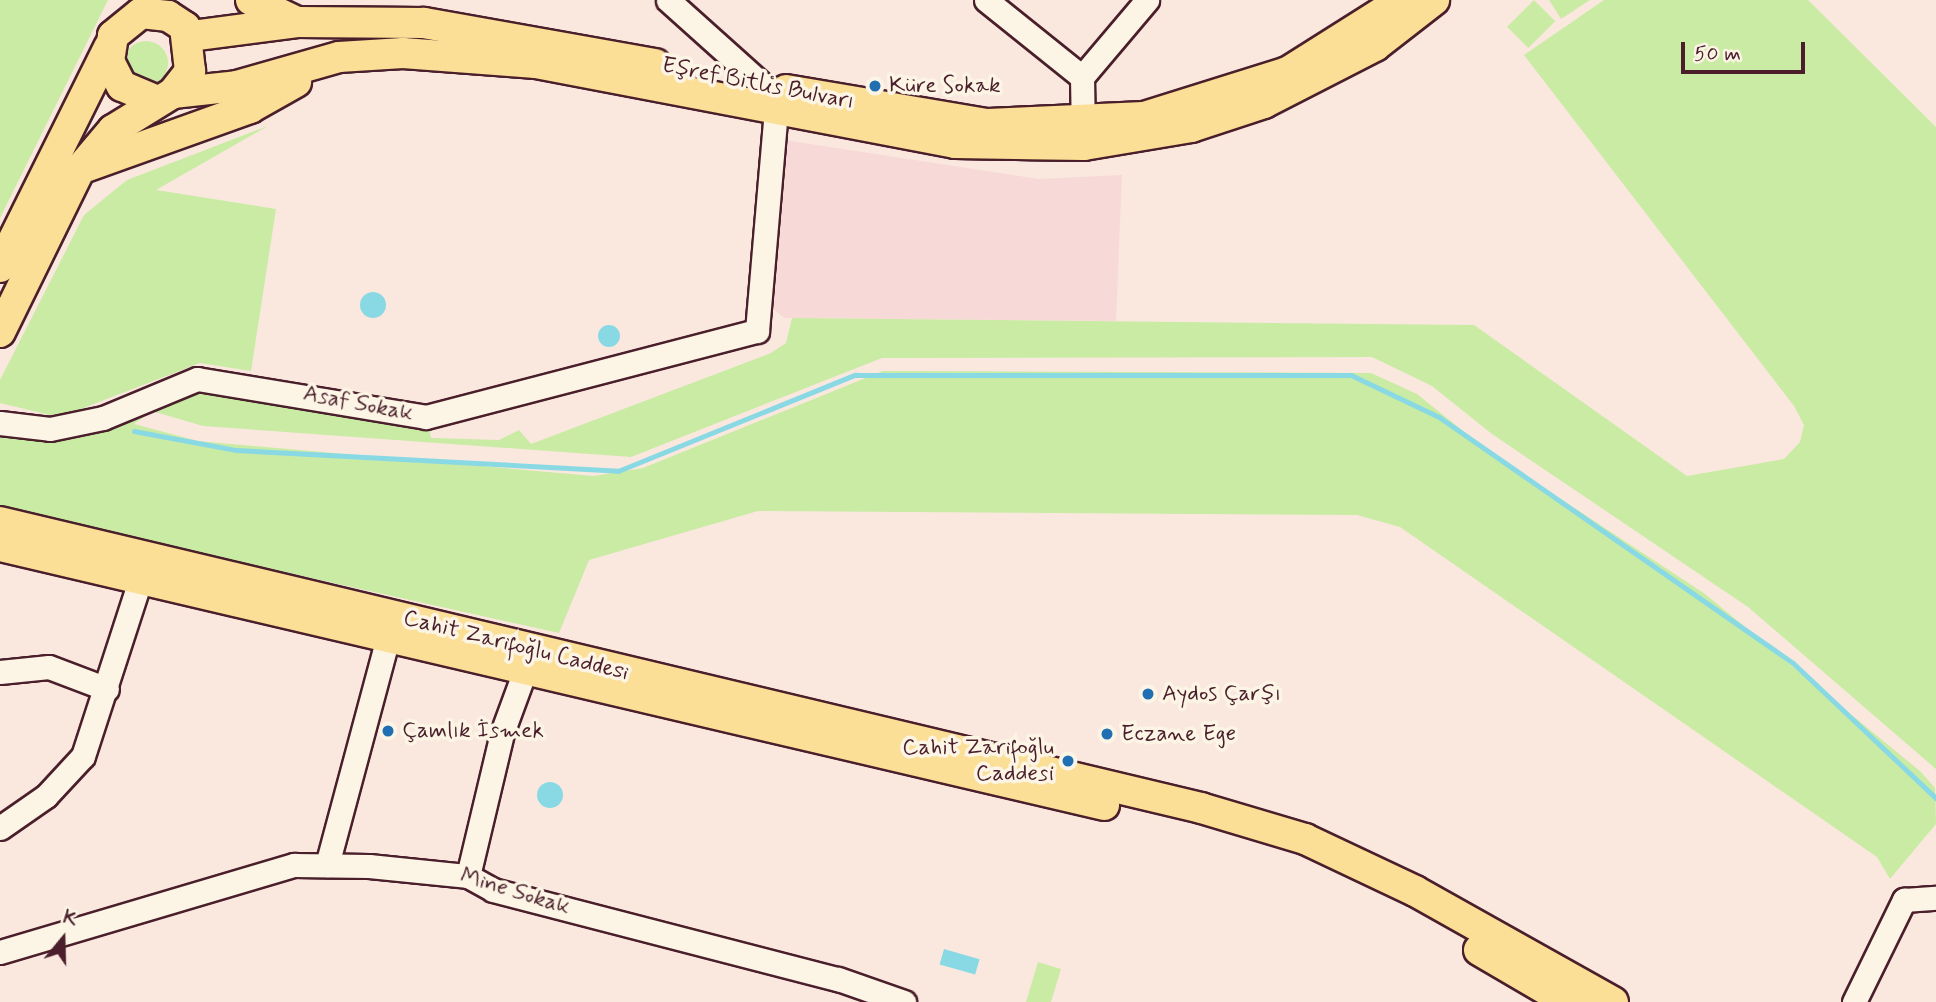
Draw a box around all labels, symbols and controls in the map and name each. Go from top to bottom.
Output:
scale bar [1684,28,1808,72]
text: 50 m [1694,40,1741,68]
street label: Eşref Bitlis Bulvarı [662,52,854,116]
place label: Küre Sokak [889,72,1001,100]
marker: Küre Sokak [867,78,883,94]
street label: Asaf Sokak [301,380,415,428]
street label: Cahit Zarifoğlu Caddesi [399,604,633,688]
place label: Aydos Çarşı [1162,680,1281,708]
marker: Aydos Çarşı [1140,686,1156,702]
place label: Çamlık İsmek [402,717,544,745]
place label: Eczane Ege [1121,720,1236,748]
marker: Çamlık İsmek [380,723,396,739]
marker: Eczane Ege [1099,726,1115,742]
place label: Cahit Zarifoğlu Caddesi [904,734,1054,788]
marker: Cahit Zarifoğlu Caddesi [1060,753,1076,769]
street label: Mine Sokak [457,862,573,922]
north arrow [28,904,98,974]
text: K [60,905,80,933]

